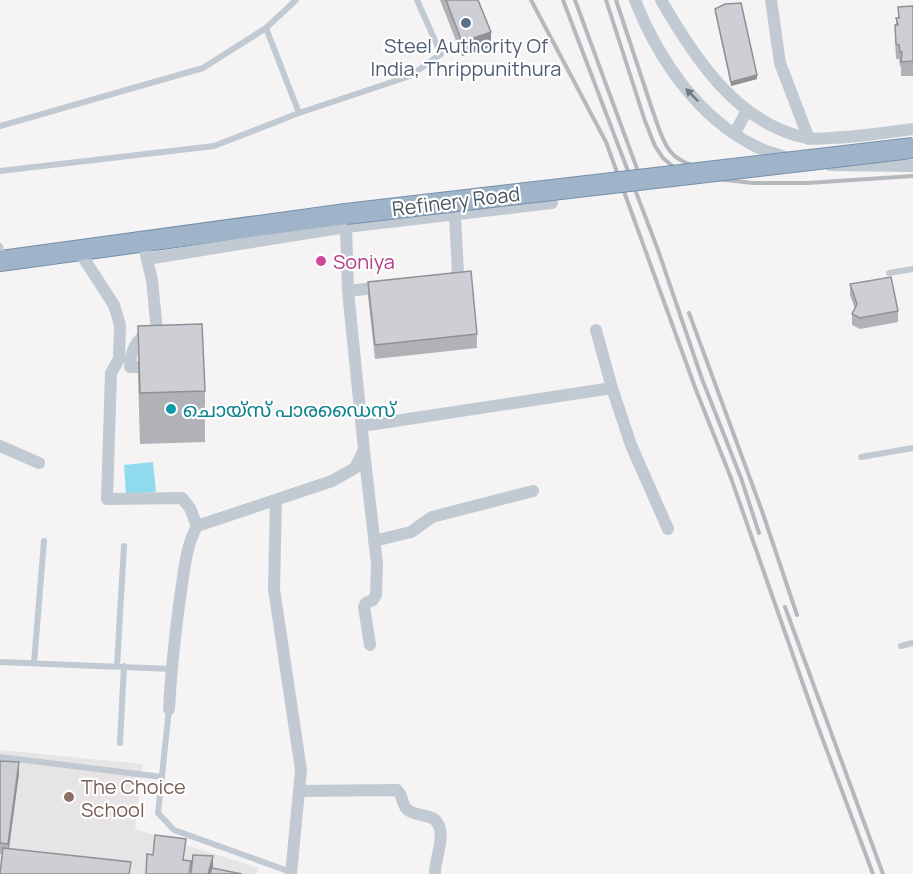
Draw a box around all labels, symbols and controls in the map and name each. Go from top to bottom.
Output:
marker: Steel Authority Of India, Thrippunithura [459,16,473,30]
place label: Steel Authority Of India, Thrippunithura [371,32,561,82]
one-way arrow [685,87,699,102]
street label: Refinery Road [390,180,522,222]
place label: Soniya [333,248,395,275]
marker: Soniya [314,254,328,268]
place label: ചൊയ്സ് പാരഡൈസ് [183,396,397,423]
marker: ചൊയ്സ് പാരഡൈസ് [164,402,178,416]
place label: The Choice School [81,773,186,823]
marker: The Choice School [62,790,76,804]

